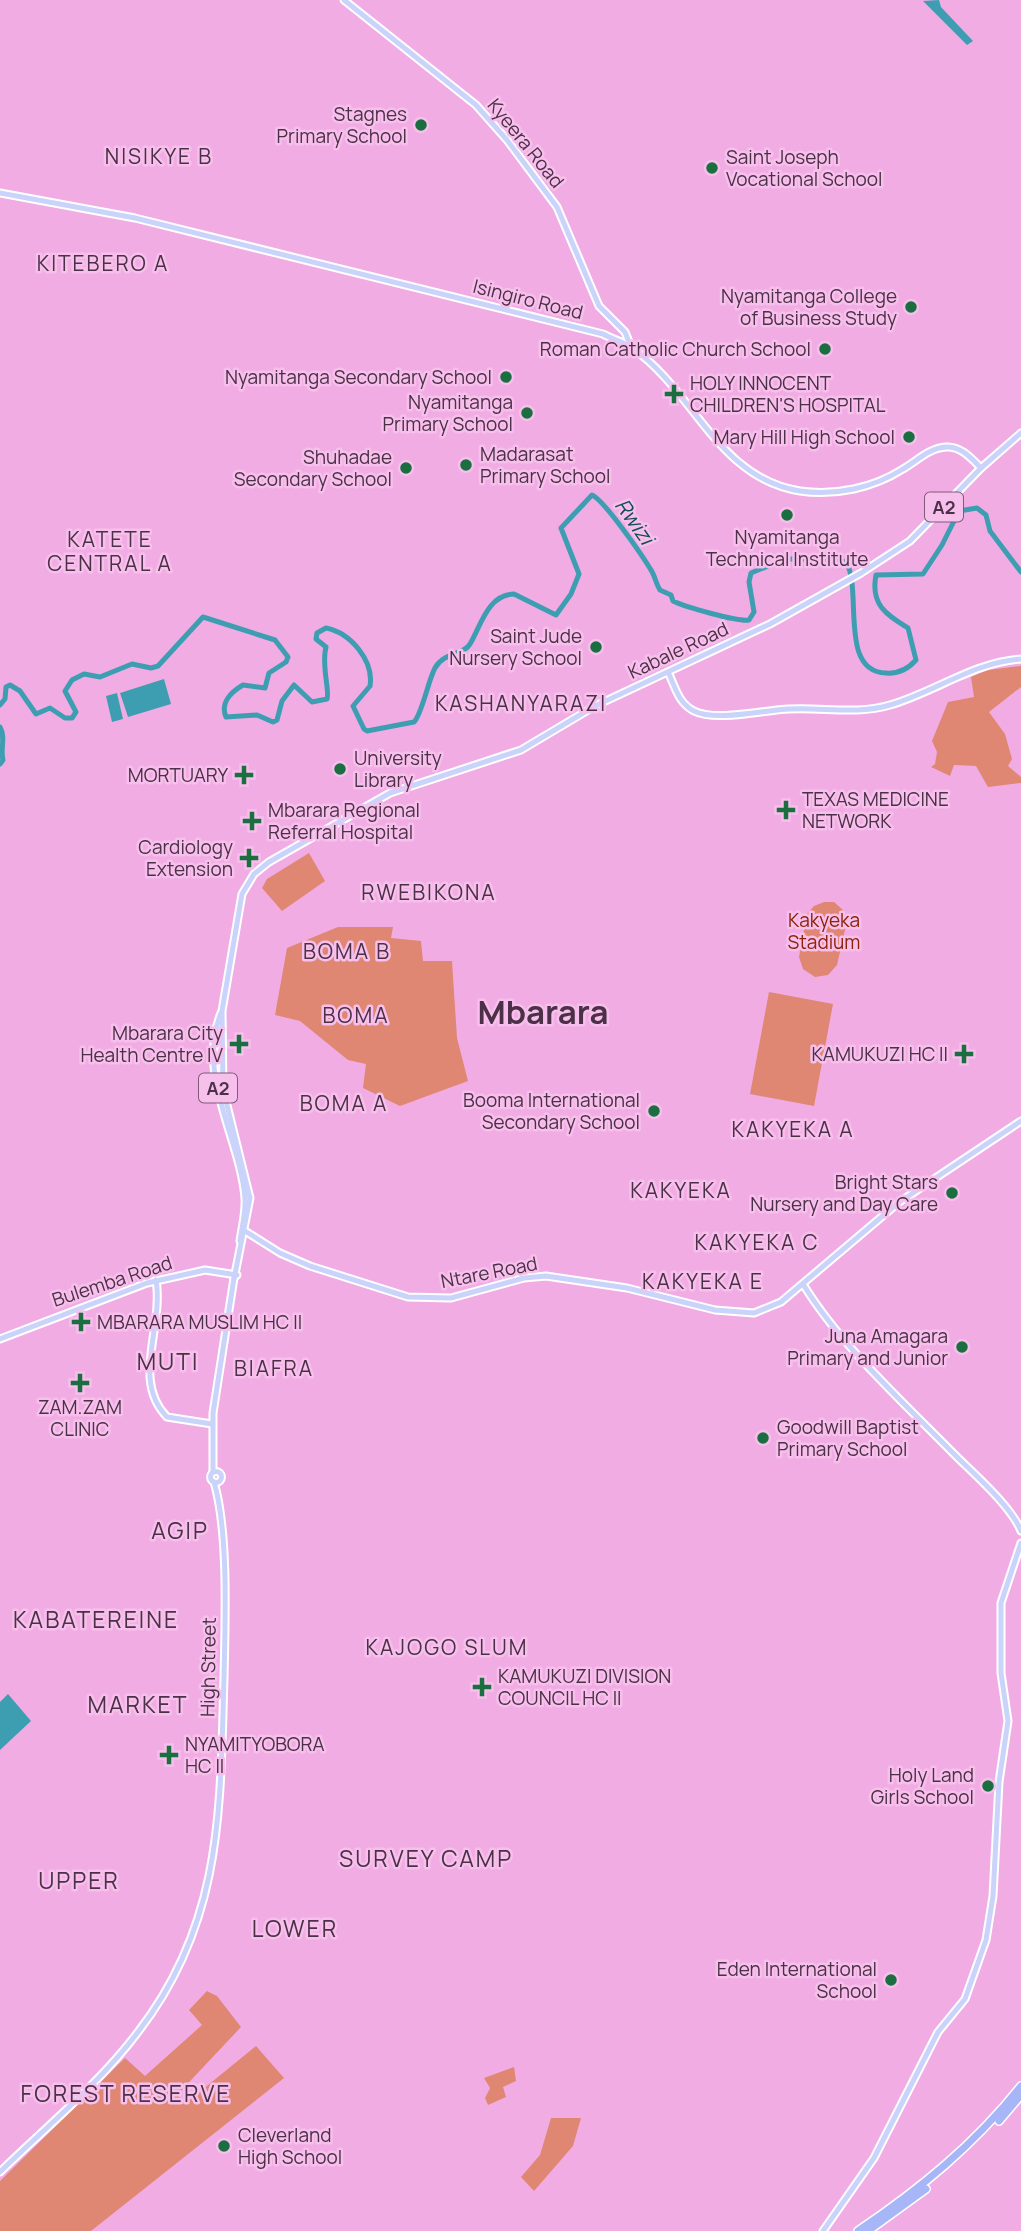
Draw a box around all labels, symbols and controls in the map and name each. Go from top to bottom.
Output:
street label: Kyeera Road [482,93,570,193]
place label: Stagnes Primary School [277,101,407,149]
marker: Stagnes Primary School [413,117,429,133]
district label: NISIKYE B [105,142,213,170]
place label: Saint Joseph Vocational School [726,144,882,192]
marker: Saint Joseph Vocational School [704,160,720,176]
district label: KITEBERO A [37,249,169,277]
street label: Isingiro Road [470,273,586,325]
place label: Nyamitanga College of Business Study [721,283,897,331]
marker: Nyamitanga College of Business Study [903,299,919,315]
place label: Roman Catholic Church School [540,336,811,362]
marker: Roman Catholic Church School [817,341,833,357]
place label: Nyamitanga Secondary School [225,364,492,390]
marker: Nyamitanga Secondary School [498,369,514,385]
place label: HOLY INNOCENT CHILDREN'S HOSPITAL [690,370,886,418]
marker: HOLY INNOCENT CHILDREN'S HOSPITAL [664,384,684,404]
place label: Nyamitanga Primary School [383,389,513,437]
marker: Nyamitanga Primary School [519,405,535,421]
place label: Mary Hill High School [714,424,895,450]
marker: Mary Hill High School [901,429,917,445]
place label: Madarasat Primary School [480,441,610,489]
place label: Shuhadae Secondary School [234,444,392,492]
marker: Madarasat Primary School [458,457,474,473]
marker: Shuhadae Secondary School [398,460,414,476]
water label: Rwizi [609,492,663,552]
road number: A2 [925,492,963,522]
marker: Nyamitanga Technical Institute [779,507,795,523]
place label: Nyamitanga Technical Institute [706,524,868,572]
district label: KATETE CENTRAL A [47,525,173,577]
street label: Kabale Road [624,615,732,685]
place label: Saint Jude Nursery School [449,623,582,671]
marker: Saint Jude Nursery School [588,639,604,655]
district label: KASHANYARAZI [435,689,607,717]
place label: University Library [354,745,442,793]
marker: University Library [332,761,348,777]
place label: MORTUARY [128,762,228,788]
marker: MORTUARY [234,765,254,785]
place label: TEXAS MEDICINE NETWORK [802,786,949,834]
place label: Mbarara Regional Referral Hospital [268,797,420,845]
marker: TEXAS MEDICINE NETWORK [776,800,796,820]
marker: Mbarara Regional Referral Hospital [242,811,262,831]
place label: Cardiology Extension [138,834,233,882]
marker: Cardiology Extension [239,848,259,868]
district label: RWEBIKONA [361,878,497,906]
park label: Kakyeka Stadium [788,907,860,955]
district label: BOMA B [303,937,391,965]
district label: Mbarara [477,989,609,1034]
district label: BOMA [322,1001,390,1029]
place label: Mbarara City Health Centre IV [81,1020,224,1068]
marker: Mbarara City Health Centre IV [229,1034,249,1054]
place label: KAMUKUZI HC II [812,1041,948,1067]
marker: KAMUKUZI HC II [954,1044,974,1064]
road number: A2 [199,1073,237,1102]
place label: Booma International Secondary School [463,1087,640,1135]
district label: BOMA A [300,1089,388,1117]
marker: Booma International Secondary School [646,1103,662,1119]
district label: KAKYEKA A [731,1115,855,1143]
place label: Bright Stars Nursery and Day Care [750,1169,938,1217]
district label: KAKYEKA [630,1176,732,1204]
marker: Bright Stars Nursery and Day Care [944,1185,960,1201]
district label: KAKYEKA C [695,1228,819,1256]
street label: Bulemba Road [49,1249,175,1313]
street label: Ntare Road [439,1250,539,1294]
district label: KAKYEKA E [642,1267,764,1295]
place label: MBARARA MUSLIM HC II [97,1309,302,1335]
marker: MBARARA MUSLIM HC II [71,1312,91,1332]
place label: Juna Amagara Primary and Junior [787,1323,948,1371]
marker: Juna Amagara Primary and Junior [954,1339,970,1355]
district label: MUTI [137,1345,199,1377]
district label: BIAFRA [234,1354,314,1382]
marker: ZAM.ZAM CLINIC [70,1373,90,1393]
place label: ZAM.ZAM CLINIC [38,1394,122,1442]
place label: Goodwill Baptist Primary School [777,1414,919,1462]
marker: Goodwill Baptist Primary School [755,1430,771,1446]
district label: AGIP [151,1514,209,1546]
district label: KABATEREINE [13,1603,179,1635]
street label: High Street [194,1617,222,1717]
district label: KAJOGO SLUM [366,1633,528,1661]
place label: KAMUKUZI DIVISION COUNCIL HC II [498,1663,671,1711]
marker: KAMUKUZI DIVISION COUNCIL HC II [472,1677,492,1697]
district label: MARKET [88,1688,188,1720]
place label: NYAMITYOBORA HC II [185,1731,325,1779]
marker: NYAMITYOBORA HC II [159,1745,179,1765]
place label: Holy Land Girls School [871,1762,974,1810]
marker: Holy Land Girls School [980,1778,996,1794]
district label: SURVEY CAMP [339,1842,513,1874]
district label: UPPER [38,1864,120,1896]
district label: LOWER [252,1912,338,1944]
place label: Eden International School [717,1956,877,2004]
marker: Eden International School [883,1972,899,1988]
district label: FOREST RESERVE [21,2077,231,2109]
place label: Cleverland High School [238,2122,342,2170]
marker: Cleverland High School [216,2138,232,2154]

